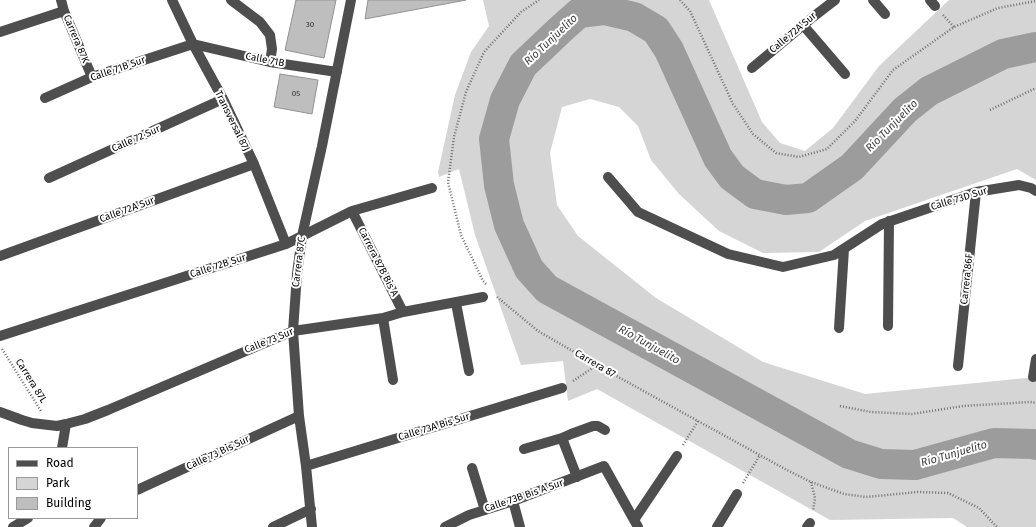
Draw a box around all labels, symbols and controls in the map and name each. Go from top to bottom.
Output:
street label: Calle 72A Sur [767,10,819,56]
water label: Río Tunjuelito [522,12,580,68]
street label: Carrera 87K [60,13,92,65]
house number: 30 [306,20,314,30]
street label: Calle 71B [245,50,285,70]
street label: Calle 71B Sur [89,54,147,84]
street label: Transversal 87J [212,89,252,153]
house number: 05 [292,89,300,99]
water label: Río Tunjuelito [863,97,921,155]
street label: Calle 72 Sur [110,123,162,155]
street label: Calle 73D Sur [929,185,989,213]
street label: Calle 72A Sur [98,195,156,225]
street label: Carrera 87B Bis A [355,225,401,299]
street label: Carrera 87C [290,236,308,288]
street label: Calle 72B Sur [189,251,247,281]
street label: Carrera 86F [958,253,976,305]
water label: Río Tunjuelito [616,323,682,367]
street label: Calle 73 Sur [243,326,295,356]
street label: Carrera 87 [572,348,618,380]
street label: Carrera 87L [13,357,49,405]
street label: Calle 73A Bis Sur [397,410,471,444]
street label: Calle 73 Bis Sur [185,433,251,473]
water label: Río Tunjuelito [919,438,989,470]
legend [8,447,138,519]
text: Road [46,456,74,470]
text: Park [46,476,70,490]
street label: Calle 73B Bis A Sur [483,477,565,515]
text: Building [46,496,91,510]

